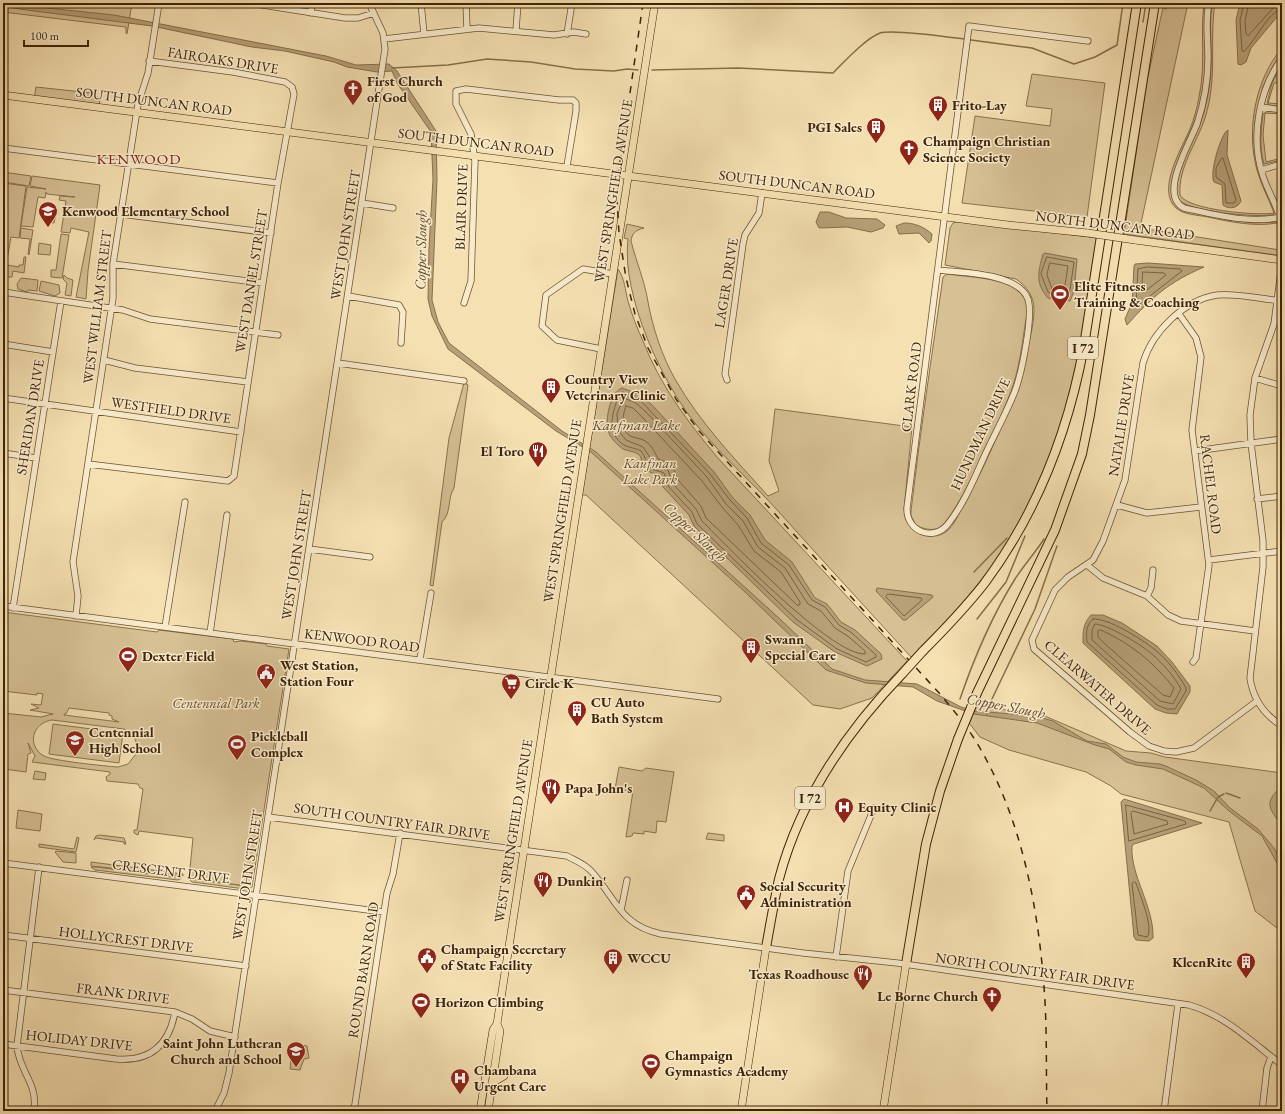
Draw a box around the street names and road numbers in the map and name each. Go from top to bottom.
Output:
street label: FAIROAKS DRIVE [166,42,280,78]
street label: SOUTH DUNCAN ROAD [75,82,233,120]
street label: WEST SPRINGFIELD AVENUE [590,98,636,284]
street label: SOUTH DUNCAN ROAD [397,123,555,161]
street label: BLAIR DRIVE [451,163,472,250]
street label: SOUTH DUNCAN ROAD [718,165,876,203]
street label: WEST JOHN STREET [326,168,364,301]
street label: NORTH DUNCAN ROAD [1035,206,1196,244]
street label: WEST DANIEL STREET [231,207,271,354]
street label: WEST WILLIAM STREET [79,229,115,385]
street label: LAGER DRIVE [710,237,742,329]
road number: I 72 [1068,337,1098,359]
street label: CLARK ROAD [897,340,926,433]
street label: SHERIDAN DRIVE [12,358,48,476]
street label: NATALIE DRIVE [1104,372,1138,478]
street label: HUNDMAN DRIVE [946,375,1014,493]
street label: WESTFIELD DRIVE [110,393,232,427]
street label: WEST SPRINGFIELD AVENUE [539,418,585,604]
street label: RACHEL ROAD [1196,433,1226,535]
street label: WEST JOHN STREET [277,488,315,621]
street label: KENWOOD ROAD [303,624,421,656]
street label: CLEARWATER DRIVE [1041,636,1155,739]
street label: WEST SPRINGFIELD AVENUE [490,738,536,924]
road number: I 72 [795,787,825,809]
street label: SOUTH COUNTRY FAIR DRIVE [293,798,491,844]
street label: WEST JOHN STREET [228,808,266,941]
street label: CRESCENT DRIVE [111,855,231,887]
street label: ROUND BARN ROAD [343,900,383,1039]
street label: HOLLYCREST DRIVE [58,922,194,956]
street label: NORTH COUNTRY FAIR DRIVE [934,948,1136,994]
street label: FRANK DRIVE [76,978,171,1008]
street label: HOLIDAY DRIVE [25,1025,133,1055]

